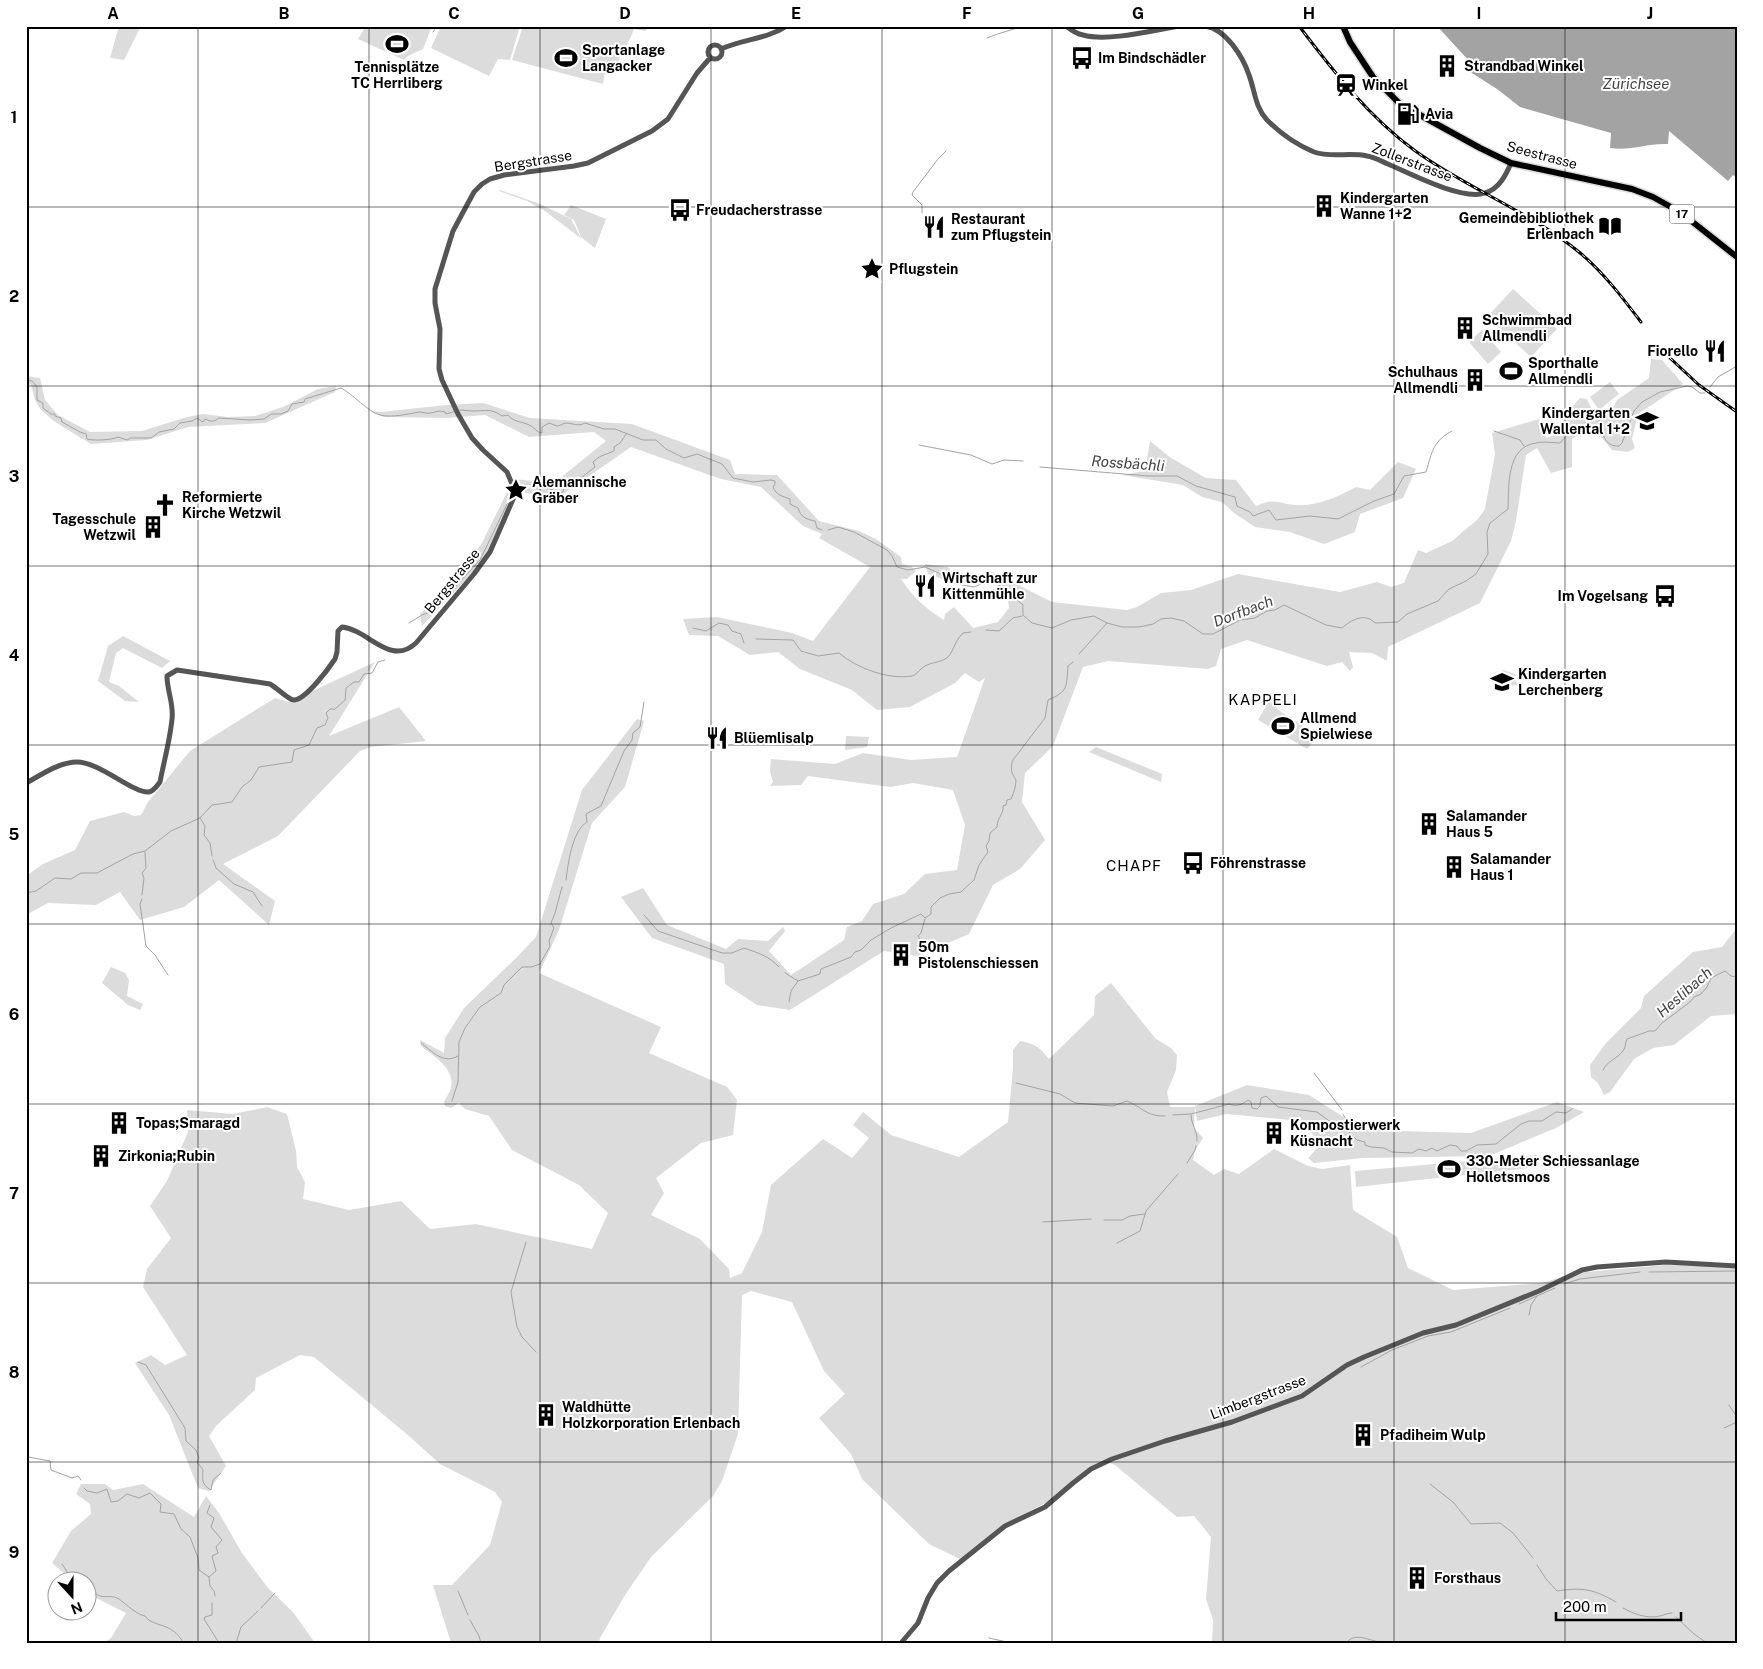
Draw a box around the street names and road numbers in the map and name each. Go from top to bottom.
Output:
street label: Seestrasse [1505,138,1579,172]
street label: Zollerstrasse [1369,139,1455,185]
street label: Bergstrasse [493,147,573,175]
road number: 17 [1670,204,1694,223]
street label: Bergstrasse [421,545,483,617]
street label: Limbergstrasse [1208,1371,1308,1423]

